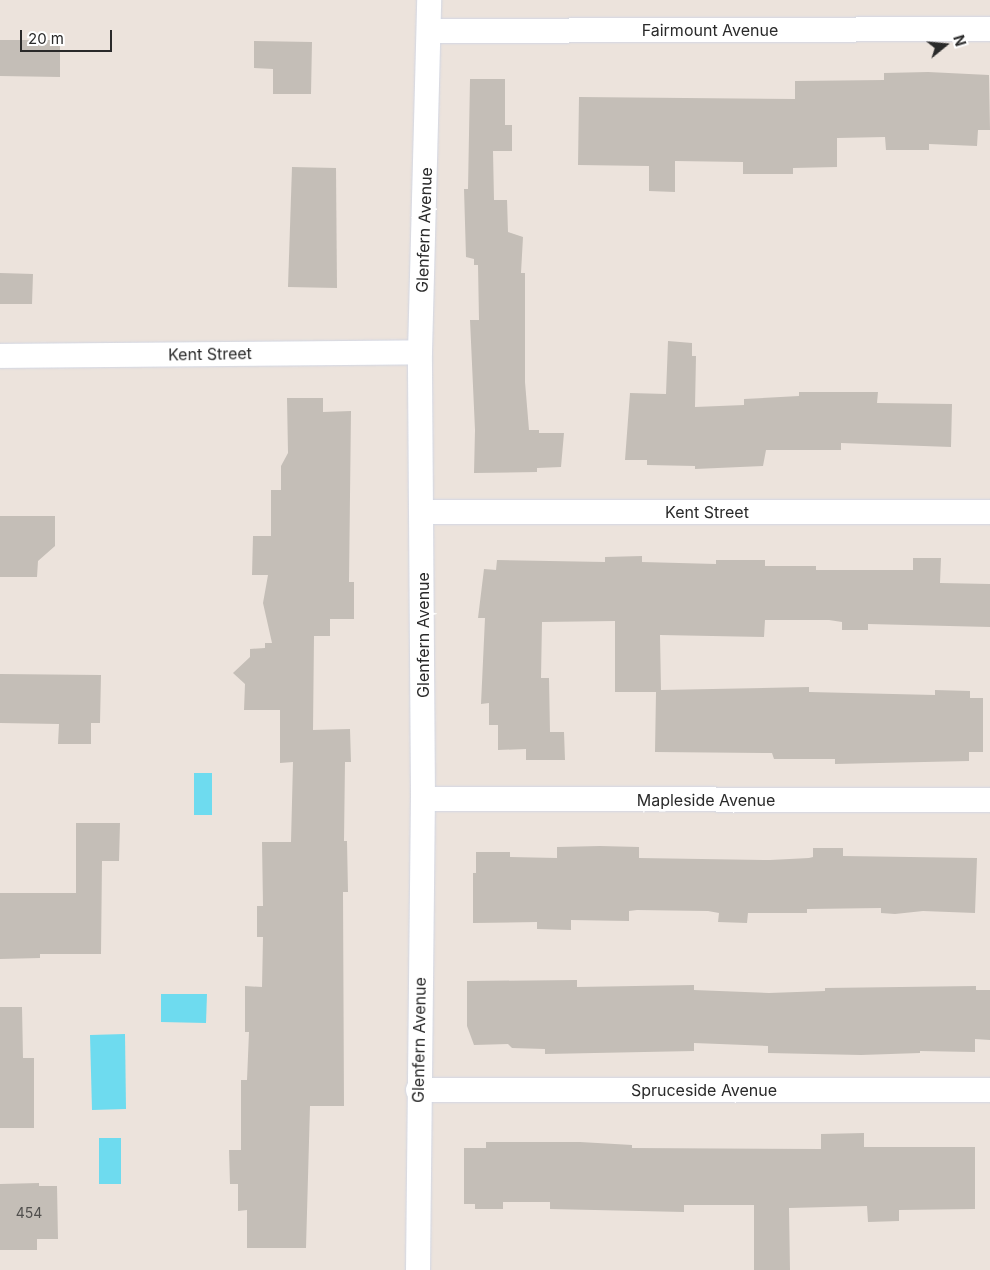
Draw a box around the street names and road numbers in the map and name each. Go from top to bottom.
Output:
street label: Fairmount Avenue [642,20,778,40]
street label: Glenfern Avenue [412,167,436,293]
street label: Kent Street [168,344,252,364]
street label: Kent Street [665,502,749,522]
street label: Glenfern Avenue [413,572,433,698]
street label: Mapleside Avenue [637,790,775,810]
street label: Glenfern Avenue [408,977,430,1103]
street label: Spruceside Avenue [631,1080,777,1100]

